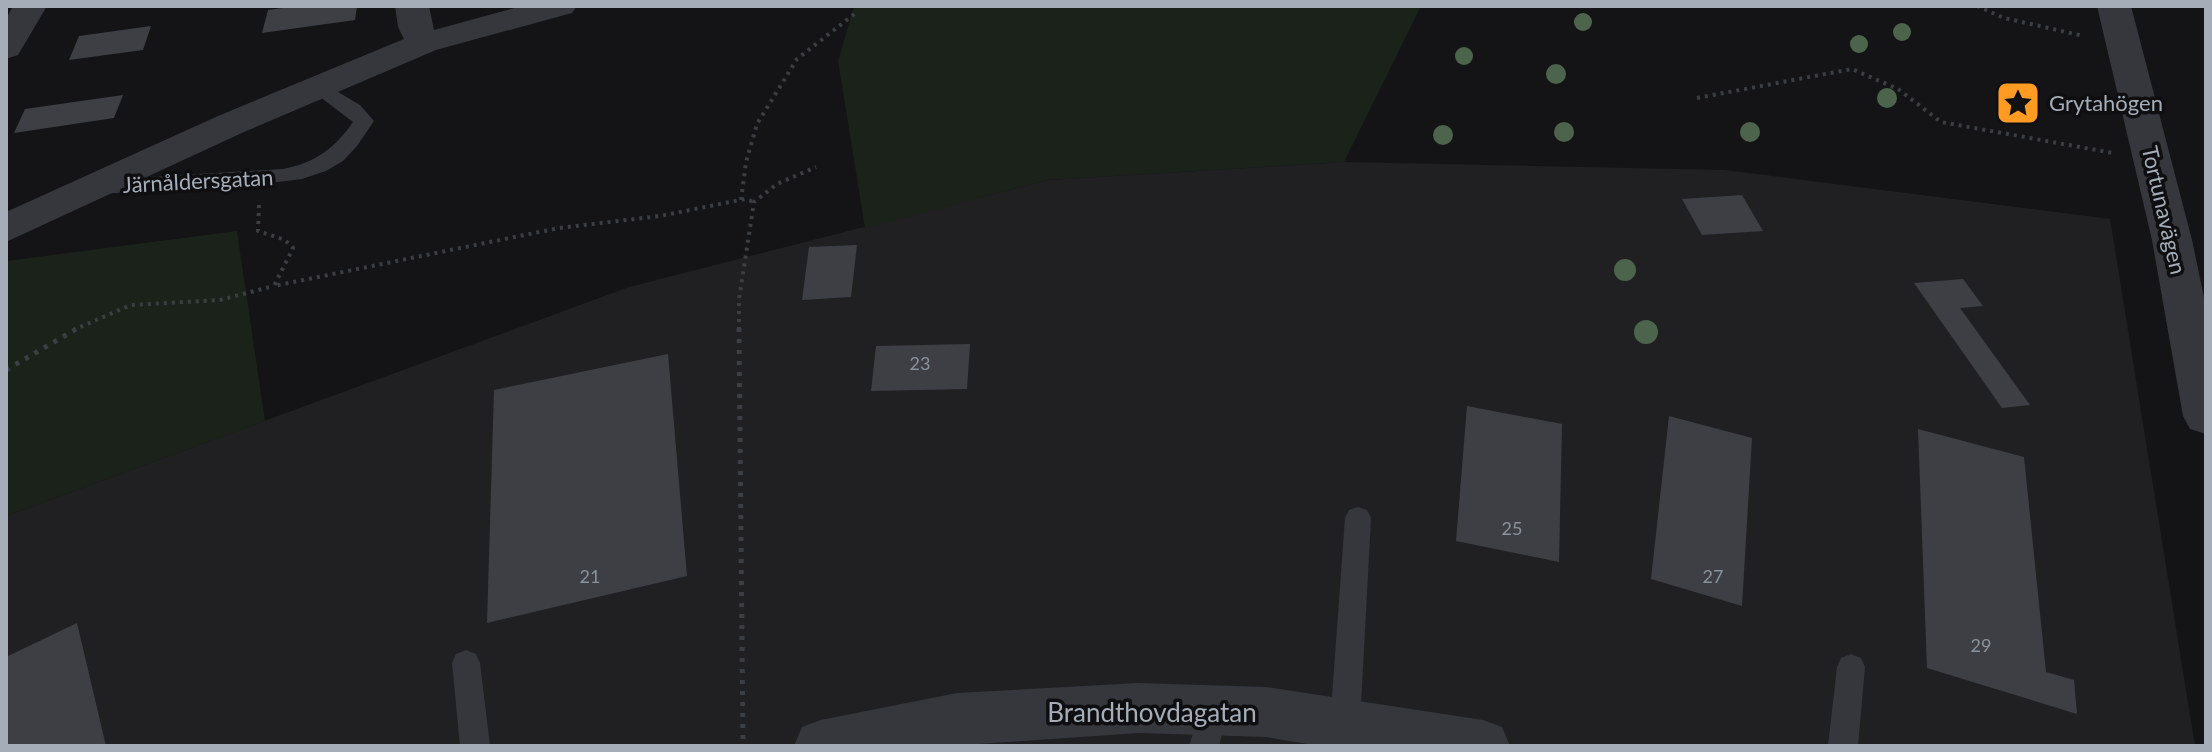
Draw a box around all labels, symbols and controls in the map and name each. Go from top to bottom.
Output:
place icon: Grytahögen [1994,79,2042,127]
place label: Grytahögen [2049,89,2163,116]
street label: Tortunavägen [2137,143,2192,277]
street label: Järnåldersgatan [122,163,274,198]
house number: 23 [910,352,930,374]
house number: 25 [1502,517,1522,539]
house number: 21 [580,565,600,587]
house number: 27 [1703,565,1723,587]
house number: 29 [1971,634,1991,656]
street label: Brandthovdagatan [1047,696,1257,728]

